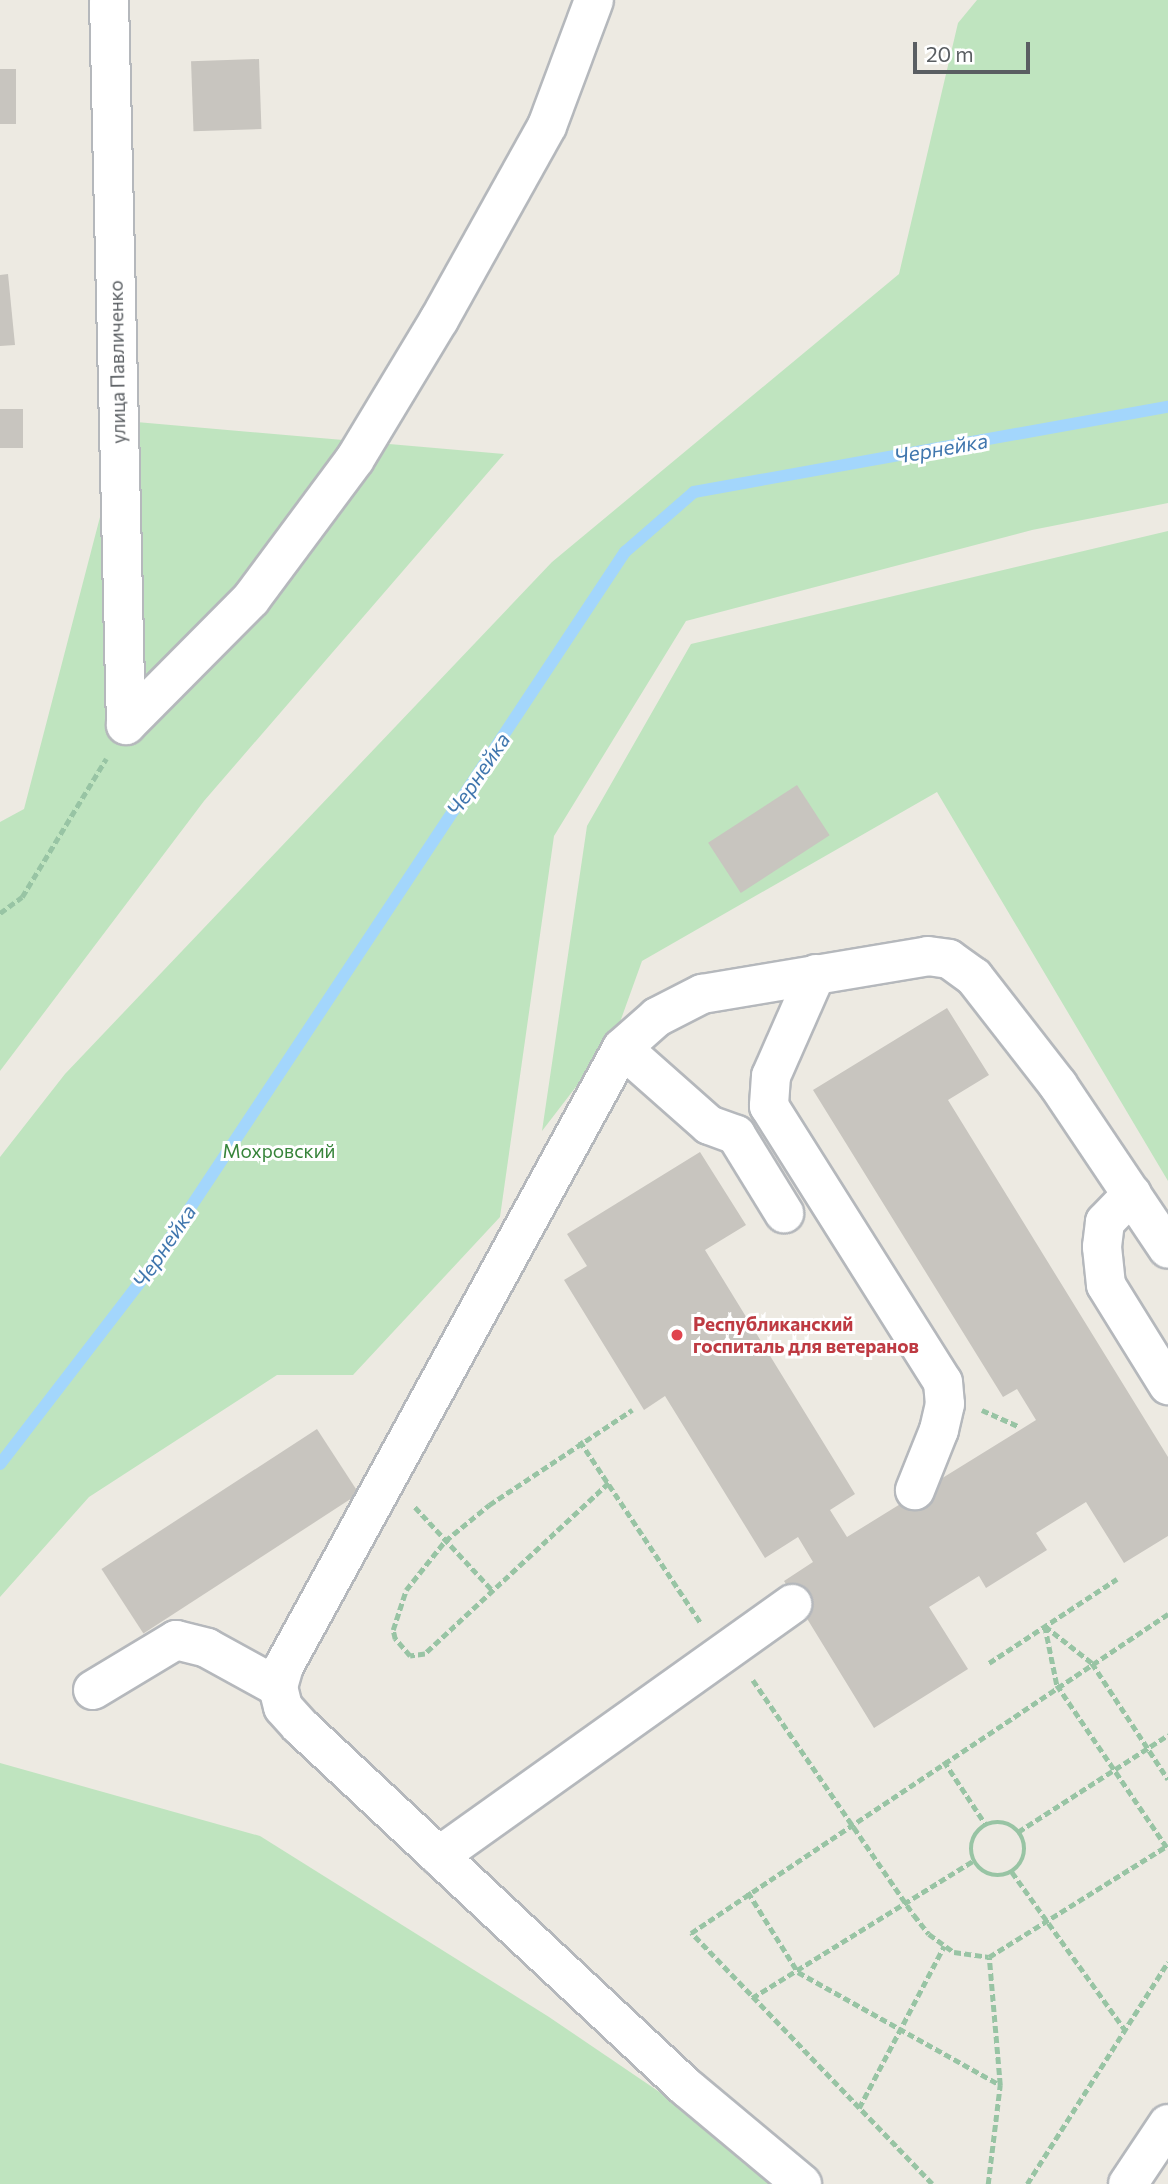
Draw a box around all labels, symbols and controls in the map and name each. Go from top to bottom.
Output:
scale bar [916,28,1033,72]
text: 20 m [926,41,974,66]
street label: улица Павличенко [104,280,130,444]
water label: Чернейка [892,427,990,469]
water label: Чернейка [441,728,515,820]
park label: Мохровский [222,1140,336,1162]
water label: Чернейка [127,1200,201,1292]
place label: Республиканский госпиталь для ветеранов [693,1313,919,1357]
marker: Республиканский госпиталь для ветеранов [667,1325,687,1345]

